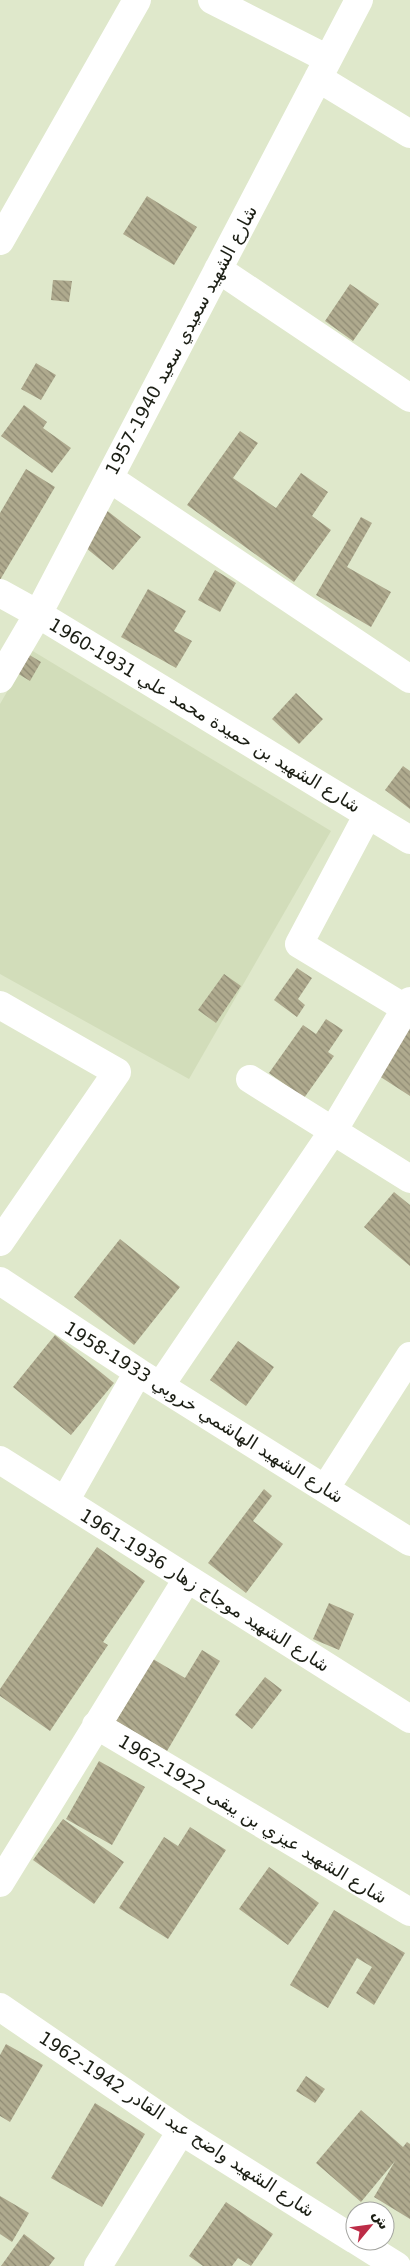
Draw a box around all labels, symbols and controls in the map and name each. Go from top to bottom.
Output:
street label: شارع الشهيد سعيدي سعيد 1940-1957 [101,202,262,479]
street label: شارع الشهيد بن حميدة محمد علي 1931-1960 [45,613,365,817]
street label: شارع الشهيد الهاشمي خروبي 1933-1958 [60,1317,347,1508]
street label: شارع الشهيد موجاج زهار 1936-1961 [76,1504,334,1677]
street label: شارع الشهيد عيزي بن يبقى 1922-1962 [114,1730,391,1909]
street label: شارع الشهيد واضح عبد القادر 1942-1962 [35,2027,319,2222]
north arrow [345,2201,395,2251]
text: ش [370,2207,393,2232]

